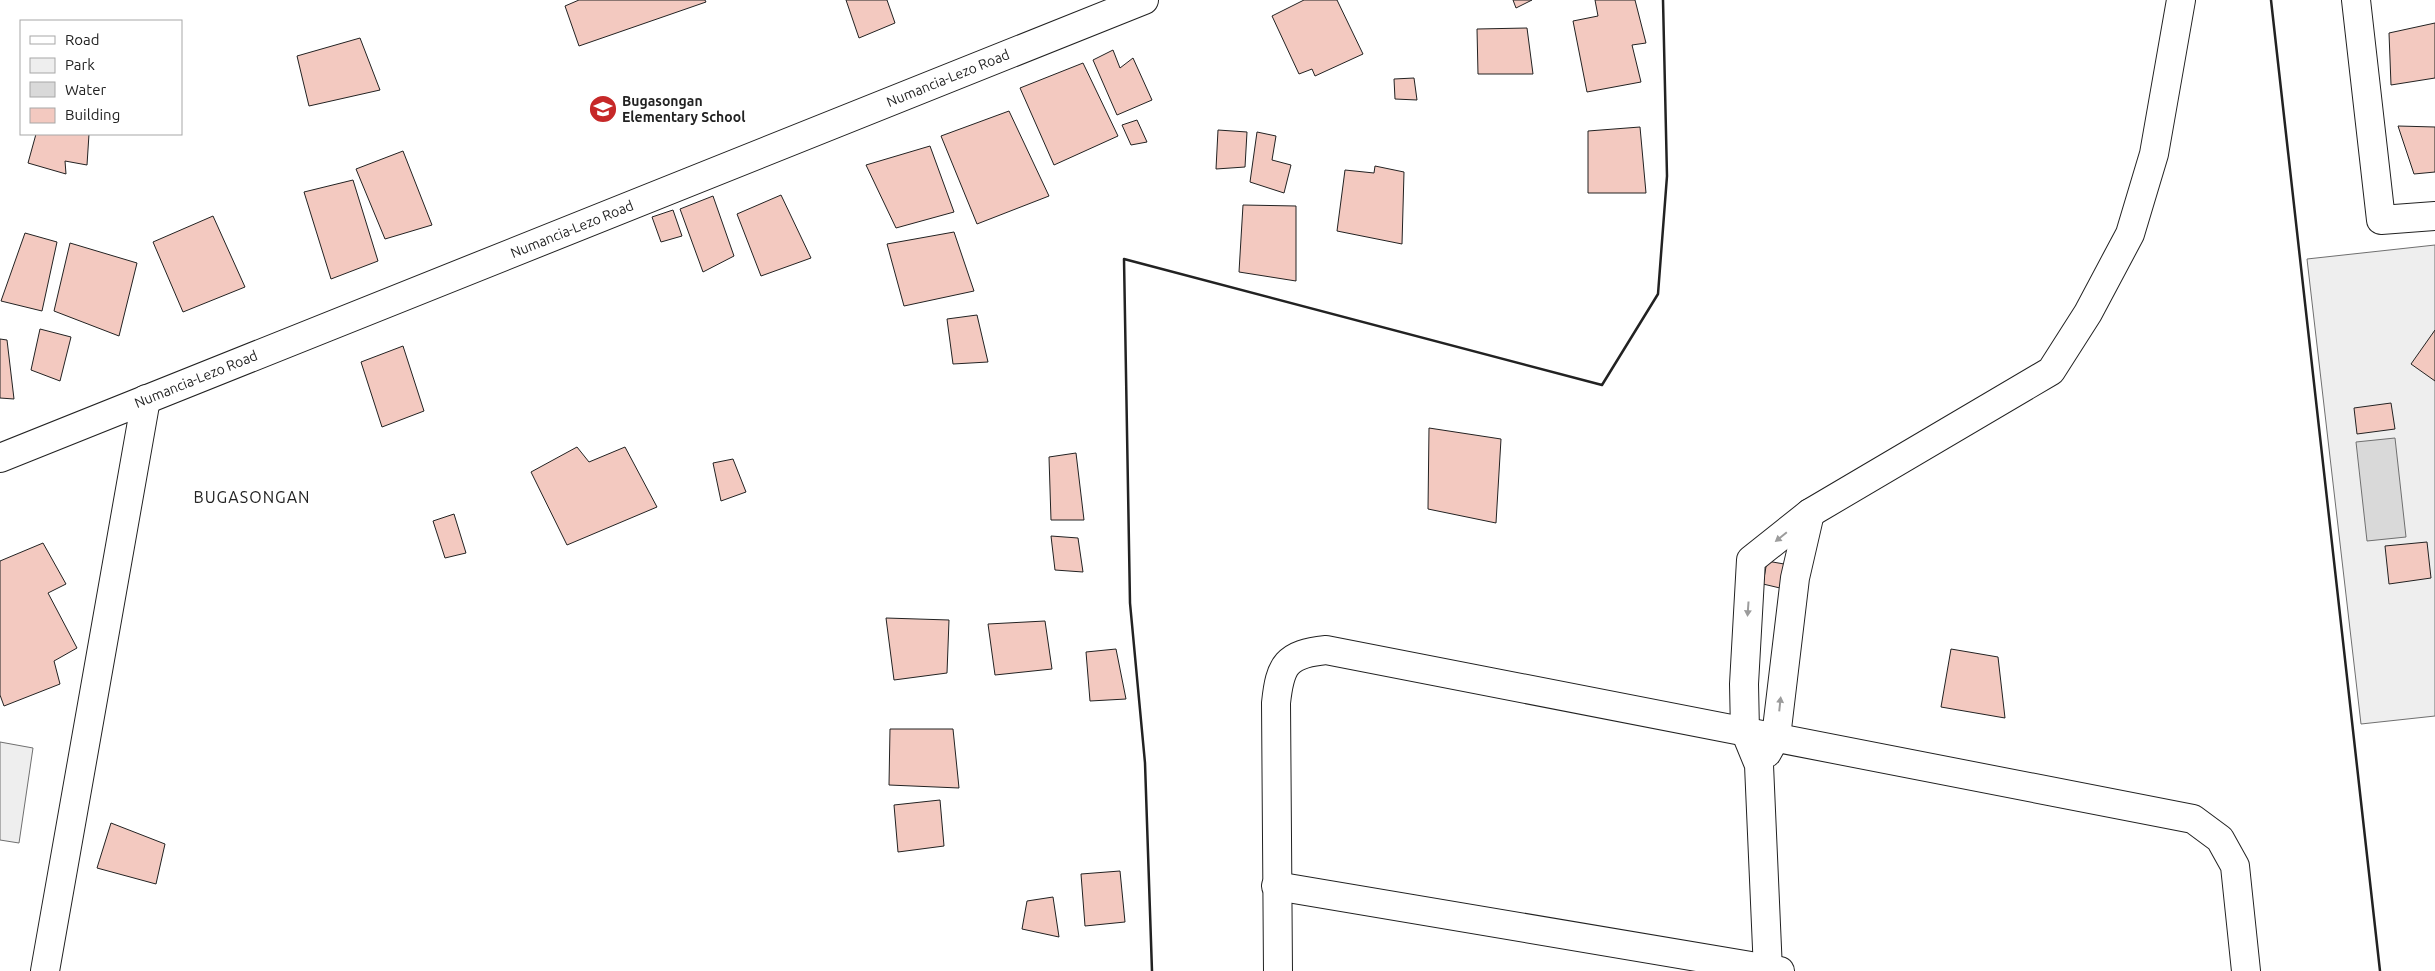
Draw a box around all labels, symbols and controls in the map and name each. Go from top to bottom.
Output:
legend [20,20,182,135]
text: Road [65,31,100,48]
street label: Numancia-Lezo Road [884,46,1012,110]
text: Park [65,56,95,73]
text: Water [65,81,106,98]
place label: Bugasongan Elementary School [622,93,745,125]
school or university icon: Bugasongan Elementary School [588,94,618,124]
text: Building [65,106,120,123]
street label: Numancia-Lezo Road [508,197,636,261]
street label: Numancia-Lezo Road [132,347,260,411]
district label: BUGASONGAN [193,488,311,506]
one-way arrow [1775,531,1788,542]
one-way arrow [1744,601,1752,617]
one-way arrow [1776,696,1784,712]

